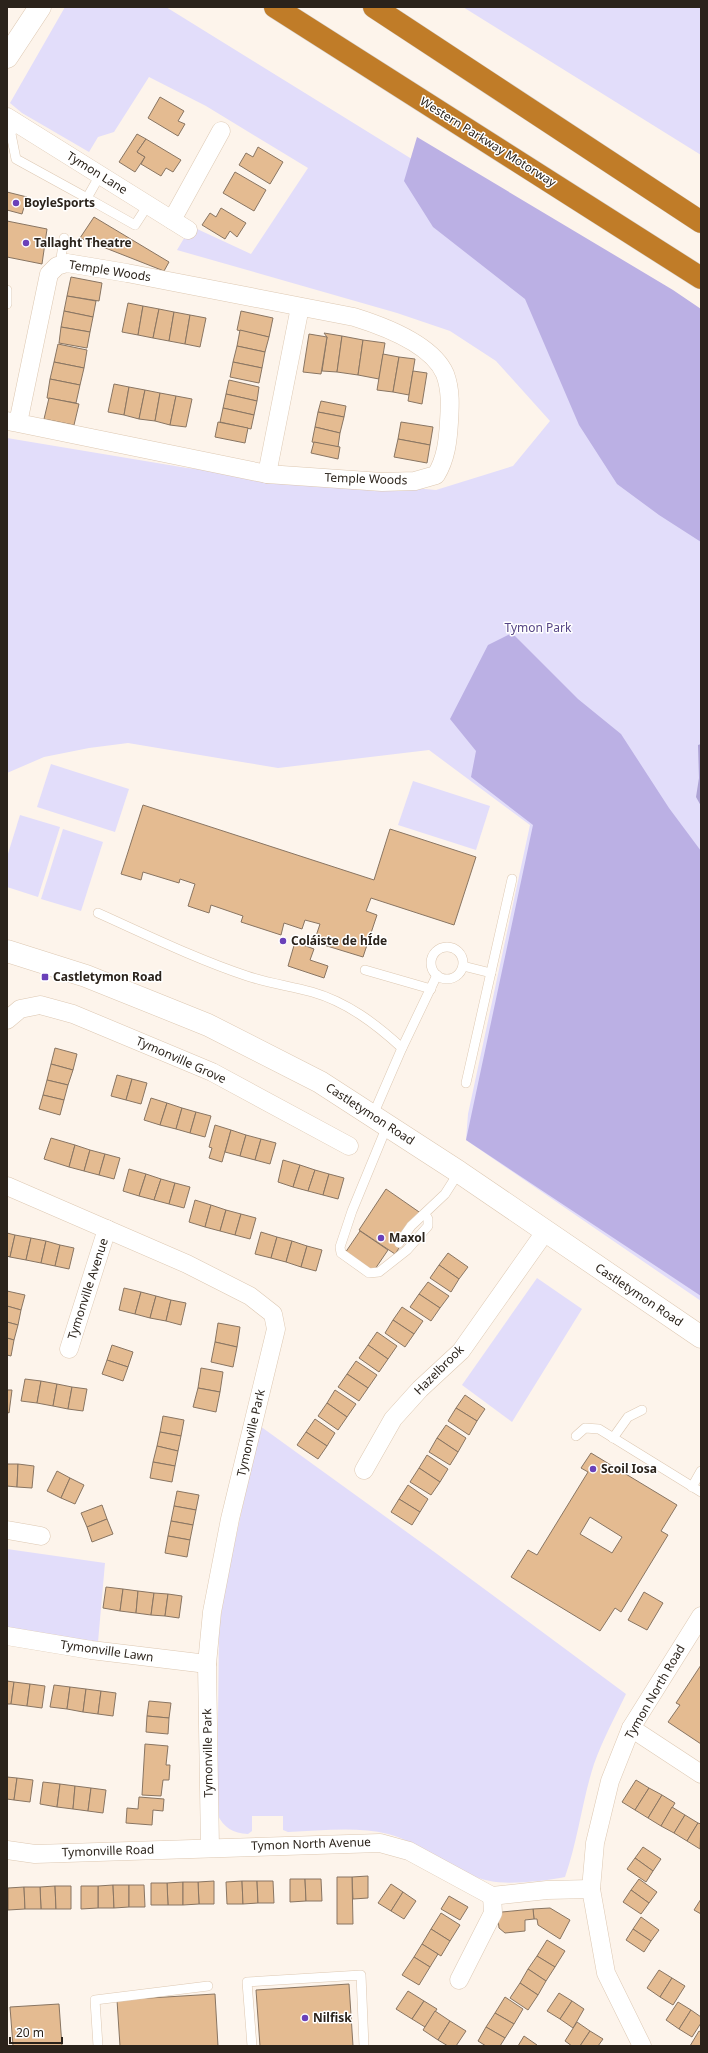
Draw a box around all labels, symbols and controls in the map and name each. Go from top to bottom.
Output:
street label: Western Parkway Motorway [417,93,560,191]
street label: Tymon Lane [64,147,131,198]
place label: BoyleSports [24,194,95,211]
marker: BoyleSports [11,198,21,208]
place label: Tallaght Theatre [34,234,132,251]
marker: Tallaght Theatre [21,238,31,248]
street label: Temple Woods [68,256,153,285]
street label: Temple Woods [324,469,408,488]
park label: Tymon Park [505,619,572,636]
place label: Coláiste de hÍde [291,932,387,949]
marker: Coláiste de hÍde [278,936,288,946]
place label: Castletymon Road [53,968,162,985]
marker: Castletymon Road [40,972,50,982]
street label: Tymonville Grove [133,1032,229,1087]
street label: Castletymon Road [323,1079,418,1149]
place label: Maxol [389,1229,425,1246]
marker: Maxol [376,1233,386,1243]
street label: Tymonville Avenue [63,1236,112,1342]
street label: Castletymon Road [592,1259,687,1330]
street label: Hazelbrook [410,1341,468,1398]
street label: Tymonville Park [232,1387,269,1478]
place label: Scoil Iosa [601,1460,657,1477]
marker: Scoil Iosa [588,1464,598,1474]
street label: Tymonville Lawn [60,1636,155,1665]
street label: Tymon North Road [621,1641,689,1742]
street label: Tymonville Park [198,1708,217,1798]
street label: Tymon North Avenue [251,1833,371,1854]
street label: Tymonville Road [61,1840,155,1861]
place label: Nilfisk [313,2009,352,2026]
marker: Nilfisk [300,2013,310,2023]
scale bar [10,2019,62,2045]
text: 20 m [16,2024,44,2041]

